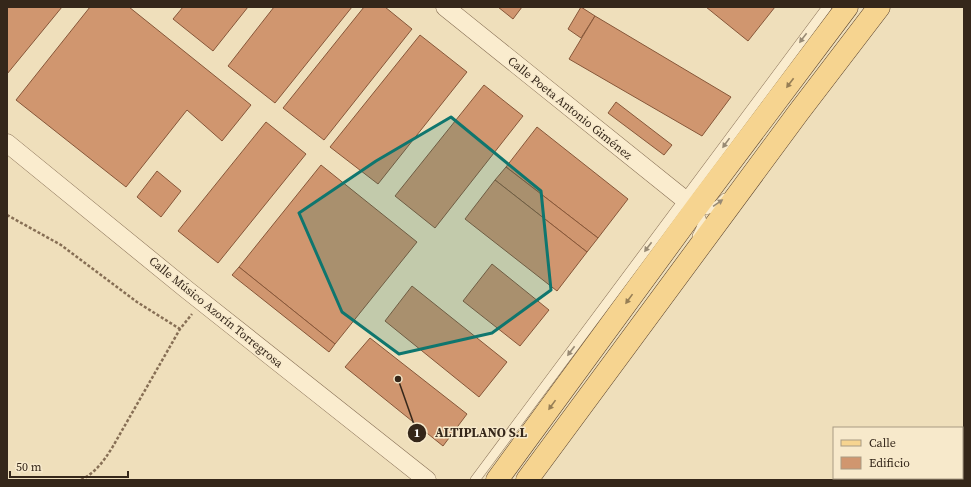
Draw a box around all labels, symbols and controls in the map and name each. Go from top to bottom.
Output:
one-way arrow [799,33,807,44]
street label: Calle Poeta Antonio Giménez [505,53,636,163]
one-way arrow [786,77,794,88]
one-way arrow [722,137,730,148]
one-way arrow [712,199,723,207]
one-way arrow [645,242,653,252]
street label: Calle Músico Azorín Torregrosa [146,253,287,372]
one-way arrow [625,294,633,305]
one-way arrow [567,346,575,357]
one-way arrow [548,399,556,410]
callout: ALTIPLANO S.L [407,420,535,445]
text: ALTIPLANO S.L [435,424,527,441]
text: 1 [414,425,420,441]
legend [833,427,963,479]
text: Calle [869,435,896,451]
scale bar [10,453,128,479]
text: Edificio [869,455,910,471]
text: 50 m [16,459,42,475]

